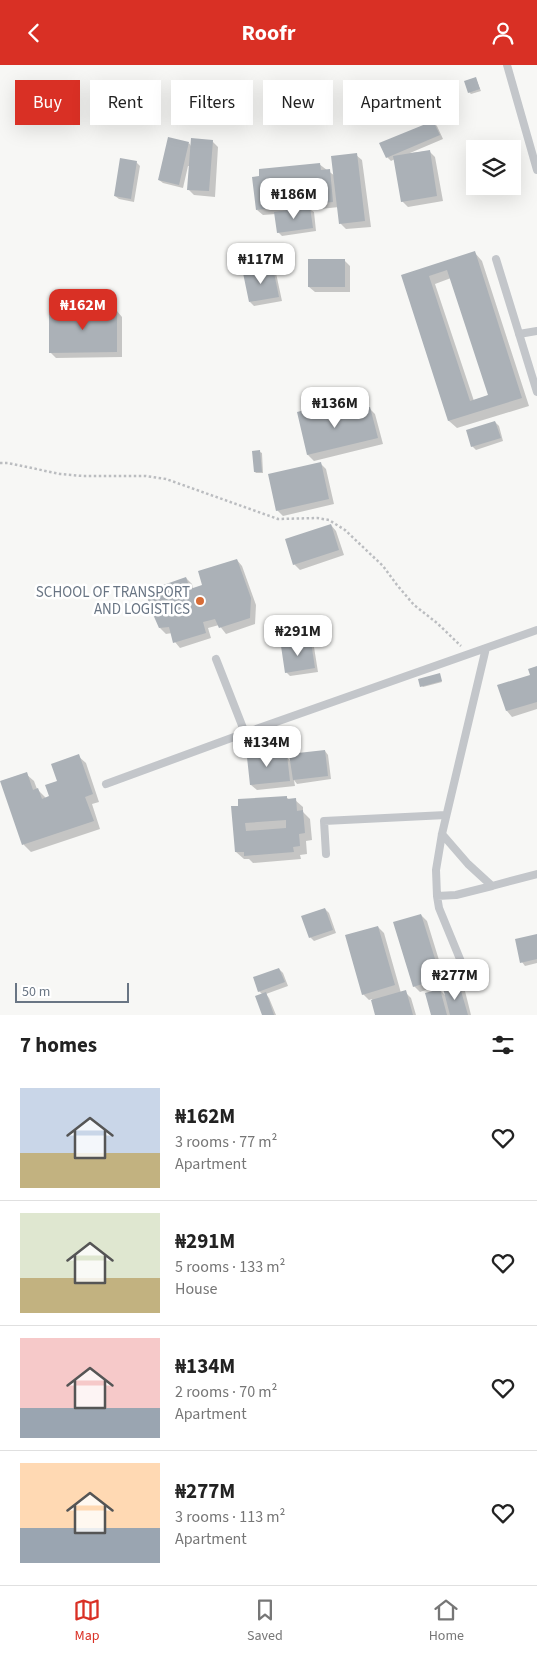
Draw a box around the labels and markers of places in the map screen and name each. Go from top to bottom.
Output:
pin: ₦186M [259,177,329,220]
pin: ₦117M [226,243,296,285]
pin: ₦162M [48,289,118,331]
pin: ₦136M [300,387,370,429]
place label: SCHOOL OF TRANSPORT AND LOGISTICS [36,582,190,620]
marker: SCHOOL OF TRANSPORT AND LOGISTICS [194,595,206,607]
pin: ₦291M [263,615,333,657]
pin: ₦134M [232,725,302,768]
pin: ₦277M [420,959,490,1001]

